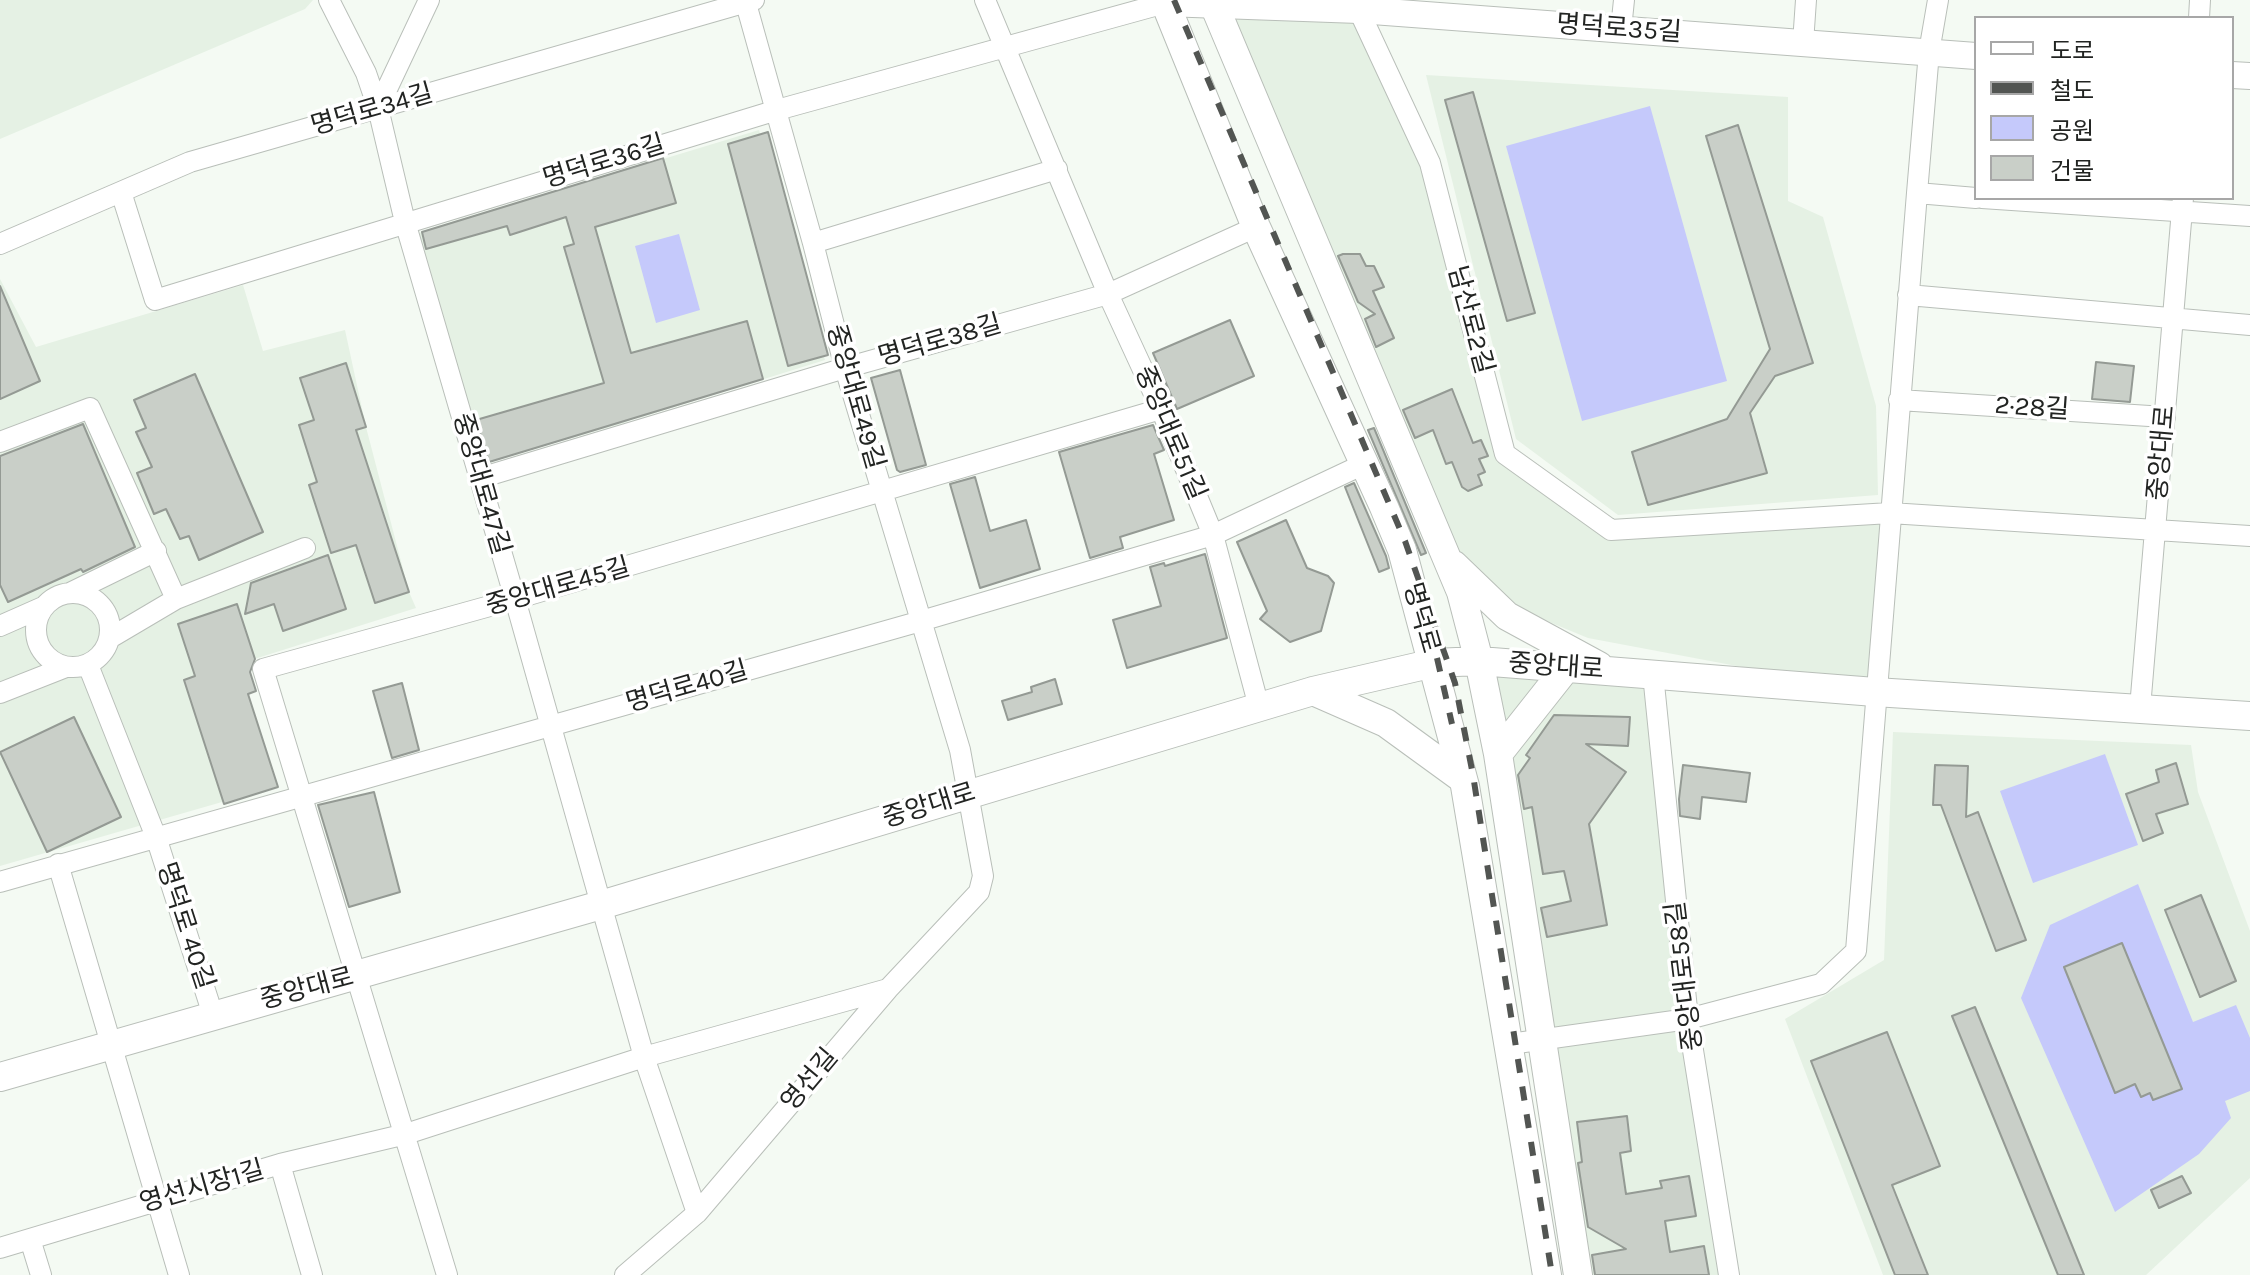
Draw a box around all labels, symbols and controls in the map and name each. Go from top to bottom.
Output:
street label: 명덕로35길 [1555,9,1683,49]
legend [1974,16,2234,200]
text: 도로 [2050,37,2094,65]
text: 철도 [2050,77,2094,105]
street label: 명덕로34길 [307,78,437,142]
text: 공원 [2050,117,2094,145]
street label: 명덕로36길 [539,129,669,195]
text: 건물 [2050,157,2094,185]
street label: 남산로2길 [1441,262,1499,378]
street label: 명덕로38길 [875,308,1005,374]
street label: 중앙대로49길 [819,321,891,473]
street label: 중앙대로51길 [1128,361,1212,505]
street label: 2·28길 [1994,390,2070,426]
street label: 중앙대로 [2142,404,2182,502]
street label: 중앙대로47길 [446,409,516,559]
street label: 중앙대로45길 [482,551,634,623]
street label: 명덕로 [1396,579,1446,657]
street label: 중앙대로 [1507,648,1605,686]
street label: 명덕로40길 [622,655,752,719]
street label: 중앙대로 [879,777,979,835]
street label: 명덕로 40길 [150,859,220,993]
street label: 중앙대로58길 [1660,900,1710,1052]
street label: 중앙대로 [257,962,357,1016]
street label: 영선길 [775,1042,845,1118]
street label: 영선시장1길 [136,1154,268,1220]

